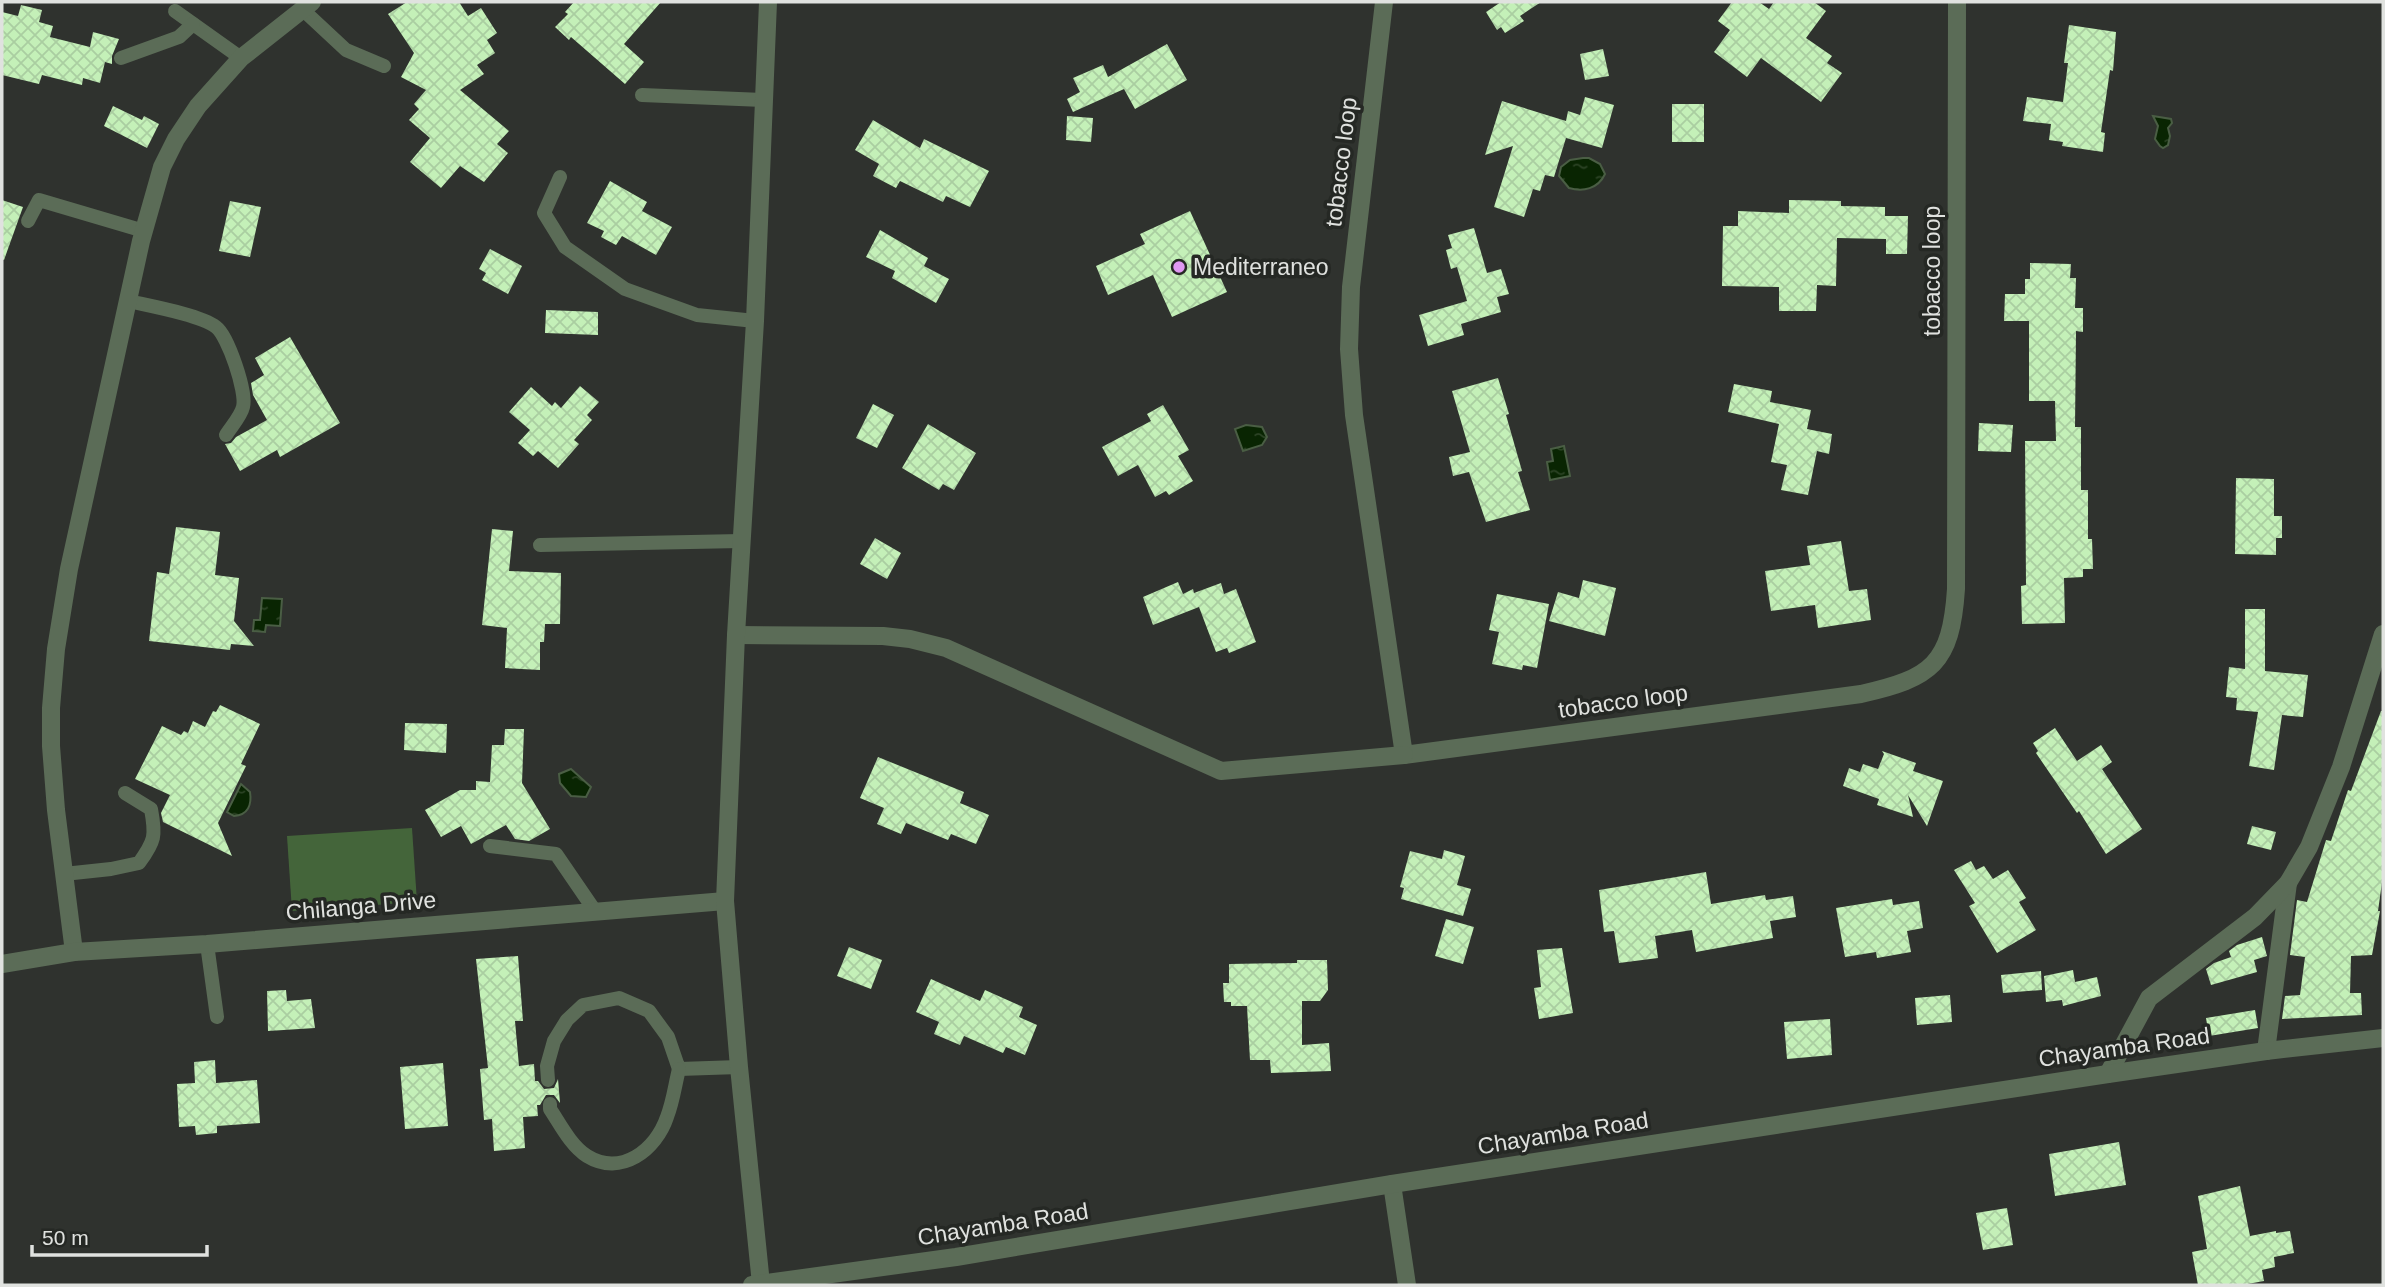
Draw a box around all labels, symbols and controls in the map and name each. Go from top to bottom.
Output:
street label: tobacco loop [1320,96,1362,228]
street label: tobacco loop [1919,206,1945,336]
place label: Mediterraneo [1193,254,1329,280]
marker: Mediterraneo [1171,259,1187,275]
street label: tobacco loop [1557,679,1689,723]
street label: Chilanga Drive [285,886,437,926]
street label: Chayamba Road [2037,1022,2211,1072]
street label: Chayamba Road [1476,1107,1650,1159]
street label: Chayamba Road [916,1198,1090,1250]
scale bar [32,1214,206,1258]
text: 50 m [42,1226,89,1249]

